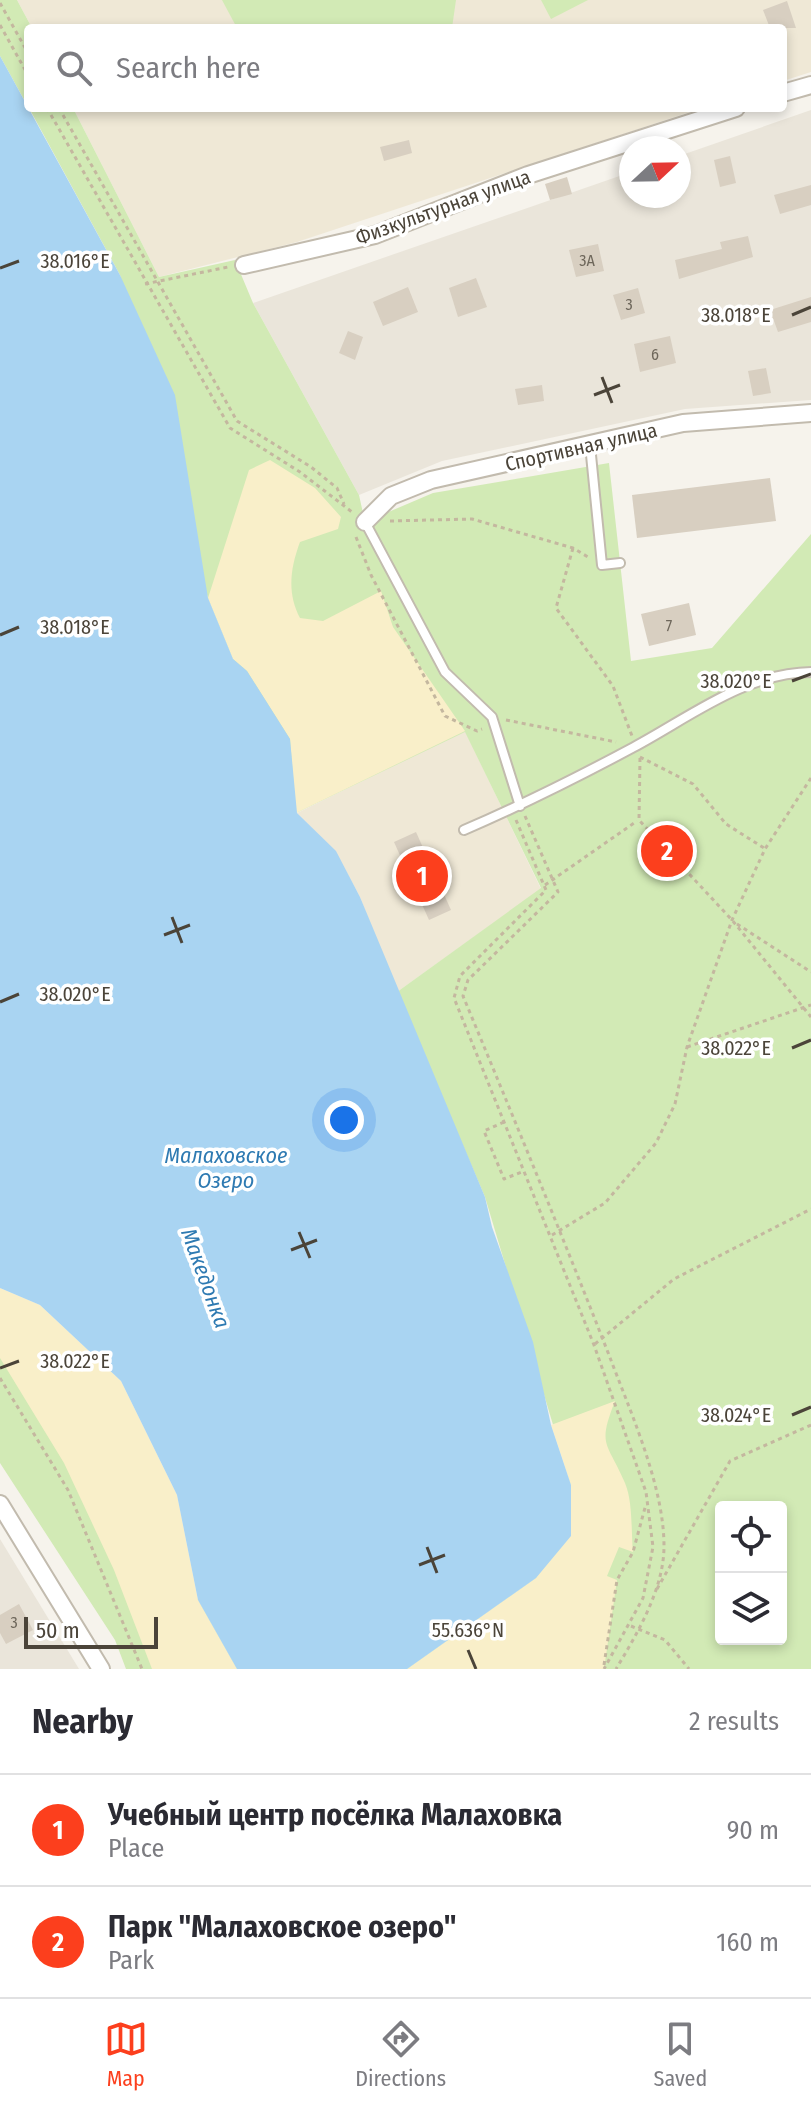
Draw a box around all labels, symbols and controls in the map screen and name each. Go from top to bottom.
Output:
search box [24,24,787,112]
icon: search [52,46,96,90]
text: Search here [116,50,261,86]
north arrow [619,136,691,208]
street label: Физкультурная улица [352,164,534,250]
text: 38.016°E [40,249,110,273]
house number: 3А [579,251,595,270]
house number: 3 [625,295,633,314]
text: 38.018°E [701,303,771,327]
house number: 6 [651,345,659,364]
street label: Спортивная улица [503,418,659,476]
text: 38.018°E [40,615,110,639]
house number: 7 [666,616,673,635]
text: 38.020°E [700,669,772,693]
pin: 2 [641,821,693,881]
pin: 1 [396,846,448,906]
text: 38.020°E [39,982,111,1006]
text: 38.022°E [701,1036,771,1060]
your location [324,1100,364,1140]
water label: Малаховское Озеро [164,1142,288,1194]
water label: Македонка [175,1225,236,1332]
text: 38.022°E [40,1349,110,1373]
text: 38.024°E [701,1403,771,1427]
map controls [715,1501,787,1645]
button: locate [715,1501,787,1573]
button: layers [715,1573,787,1645]
house number: 3 [10,1613,18,1632]
scale bar [24,1613,158,1649]
text: 50 m [36,1617,80,1644]
text: 55.636°N [432,1618,504,1642]
text: Nearby [32,1701,133,1742]
text: 2 results [689,1706,779,1737]
text: Учебный центр посёлка Малаховка [108,1797,562,1833]
text: 1 [53,1815,64,1846]
text: 90 m [727,1815,779,1846]
text: Place [108,1833,164,1864]
text: Парк "Малаховское озеро" [108,1909,457,1945]
text: 2 [52,1927,64,1958]
text: 160 m [716,1927,779,1958]
text: Park [108,1945,154,1976]
tab: Map [104,2017,148,2092]
tab: Directions [355,2017,446,2092]
tab: Saved [654,2017,707,2092]

